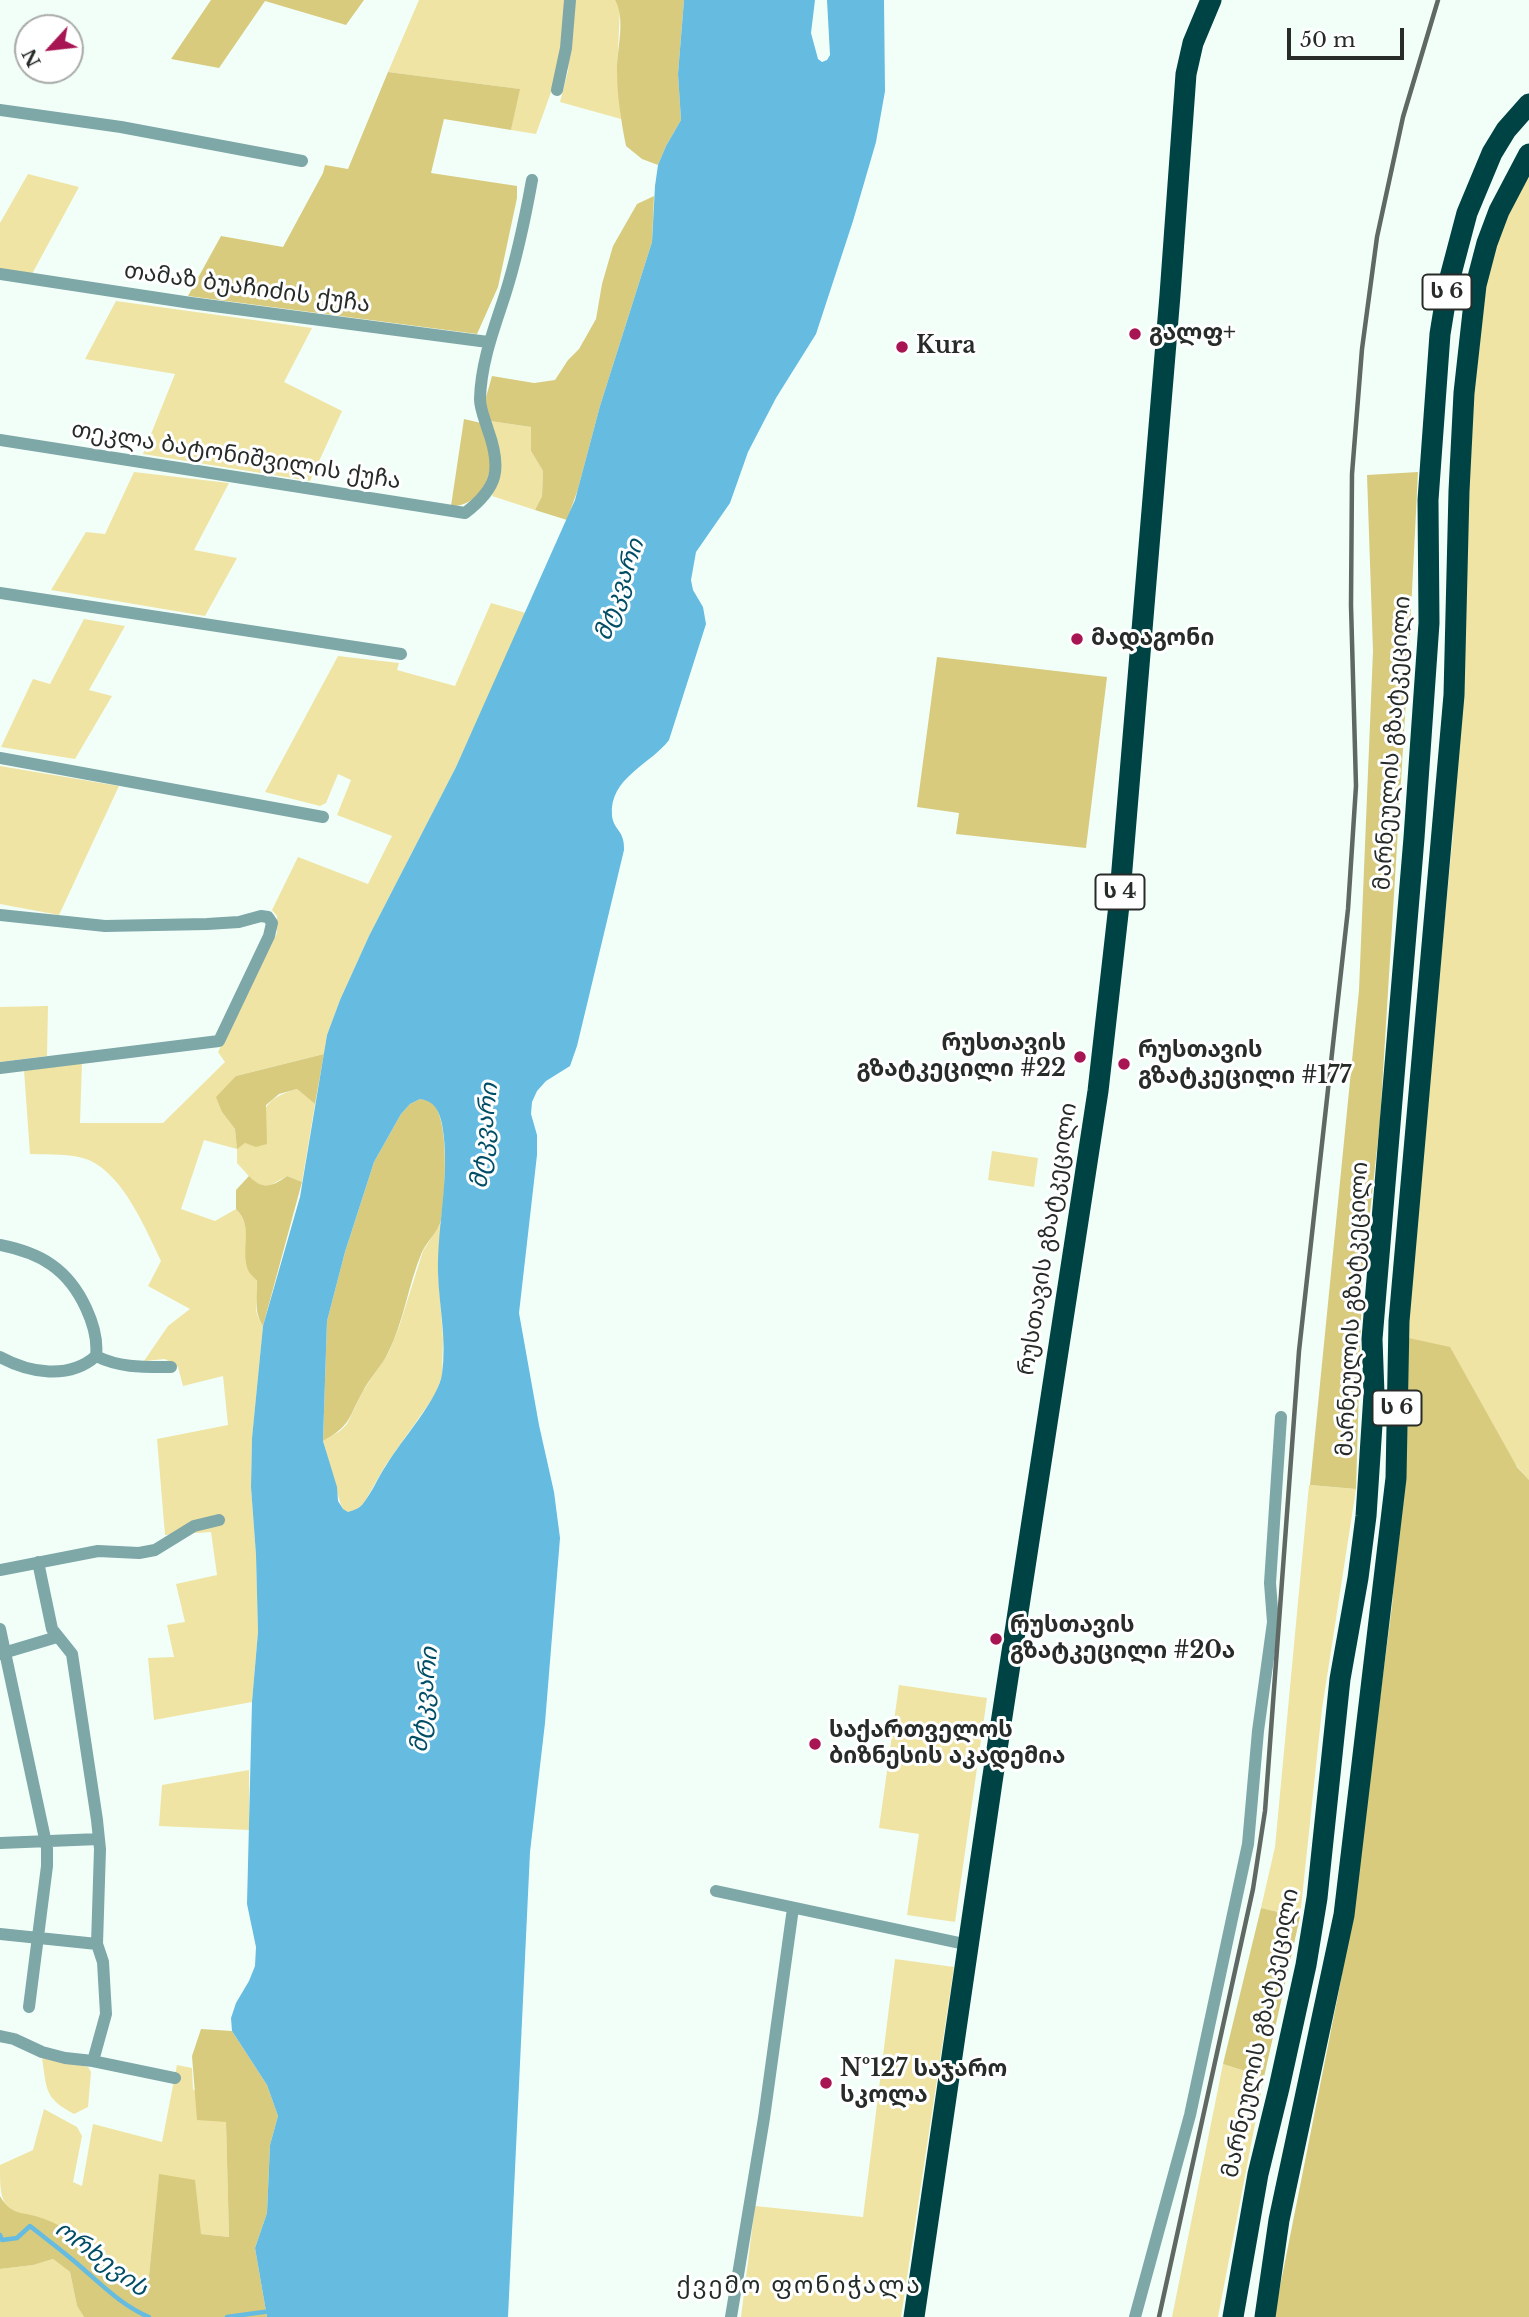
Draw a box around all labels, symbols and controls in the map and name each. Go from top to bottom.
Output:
north arrow [14,14,84,84]
scale bar [1291,14,1408,58]
text: 50 m [1300,27,1355,53]
text: N [17,45,46,71]
street label: თამაზ ბუაჩიძის ქუჩა [122,257,372,319]
road number: ს 6 [1422,274,1472,310]
place label: გალფ+ [1149,320,1236,348]
marker: გალფ+ [1127,326,1143,342]
place label: Kura [916,333,976,361]
marker: Kura [894,339,910,355]
street label: თეკლა ბატონიშვილის ქუჩა [69,416,403,496]
water label: მტკვარი [589,535,651,645]
street label: მარნეულის გზატკეცილი [1369,595,1417,891]
place label: მადაგონი [1091,625,1214,653]
marker: მადაგონი [1069,631,1085,647]
road number: ს 4 [1096,874,1144,910]
place label: რუსთავის გზატკეცილი #22 [857,1030,1066,1084]
place label: რუსთავის გზატკეცილი #177 [1138,1037,1351,1091]
marker: რუსთავის გზატკეცილი #22 [1072,1049,1088,1065]
marker: რუსთავის გზატკეცილი #177 [1116,1056,1132,1072]
water label: მტკვარი [465,1082,505,1190]
street label: რუსთავის გზატკეცილი [1013,1101,1083,1377]
street label: მარნეულის გზატკეცილი [1331,1161,1375,1457]
road number: ს 6 [1372,1390,1422,1426]
place label: რუსთავის გზატკეცილი #20ა [1010,1612,1235,1666]
marker: რუსთავის გზატკეცილი #20ა [988,1631,1004,1647]
water label: მტკვარი [405,1646,445,1754]
place label: საქართველოს ბიზნესის აკადემია [829,1717,1066,1771]
marker: საქართველოს ბიზნესის აკადემია [807,1736,823,1752]
street label: მარნეულის გზატკეცილი [1217,1886,1305,2180]
place label: №127 საჯარო სკოლა [840,2056,1007,2110]
marker: №127 საჯარო სკოლა [818,2075,834,2091]
water label: ორხევის [49,2215,153,2303]
district label: ქვემო ფონიჭალა [678,2272,920,2300]

